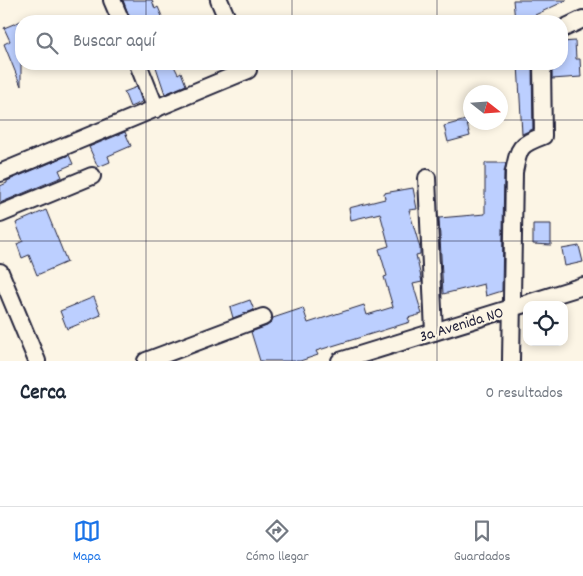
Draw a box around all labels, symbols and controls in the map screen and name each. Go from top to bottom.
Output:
search box [15,15,568,70]
icon: search [33,29,61,57]
text: Buscar aquí [73,29,155,56]
north arrow [463,85,508,130]
map controls [523,301,568,346]
button: locate [523,301,568,346]
street label: 3a Avenida NO [417,302,507,349]
text: Cerca [20,379,66,409]
text: 0 resultados [485,382,563,405]
tab: Mapa [73,517,101,567]
tab: Cómo llegar [246,517,309,567]
tab: Guardados [454,517,510,567]

